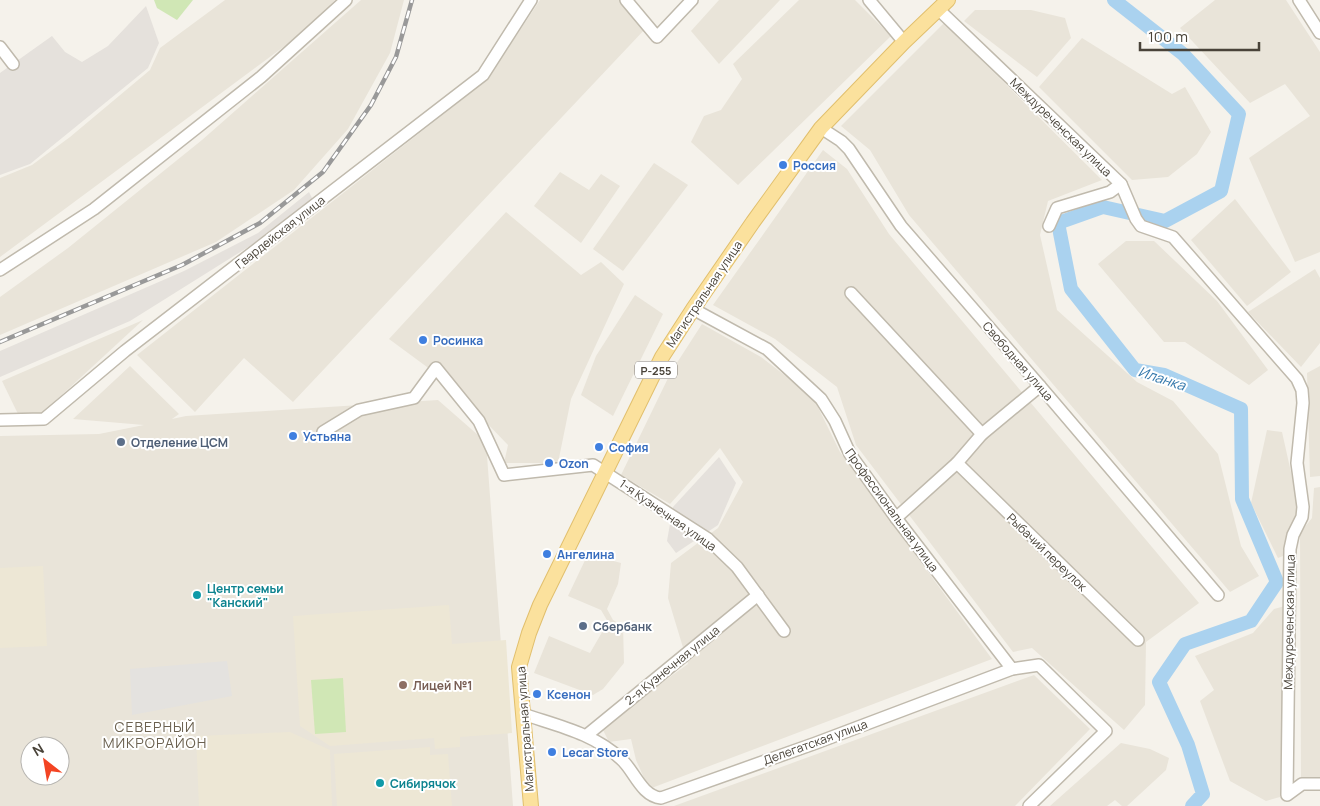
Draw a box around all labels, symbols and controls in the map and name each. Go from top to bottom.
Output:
scale bar [1140,20,1259,52]
text: 100 m [1148,26,1188,47]
street label: Междуреченская улица [1006,74,1116,180]
place label: Россия [793,157,836,174]
marker: Россия [777,159,789,171]
street label: Гвардейская улица [232,192,328,272]
street label: Магистральная улица [662,237,746,351]
street label: Свободная улица [979,318,1057,404]
place label: Росинка [433,332,483,349]
marker: Росинка [417,334,429,346]
water label: Иланка [1136,361,1189,395]
road number: Р-255 [635,362,677,378]
place label: Устьяна [303,428,351,445]
marker: Устьяна [287,430,299,442]
place label: Отделение ЦСМ [131,434,228,451]
marker: Отделение ЦСМ [115,436,127,448]
place label: София [609,439,649,456]
marker: София [593,441,605,453]
street label: Профессиональная улица [841,445,943,575]
place label: Ozon [559,455,589,472]
marker: Ozon [543,457,555,469]
street label: 1-я Кузнечная улица [616,475,720,555]
street label: Рыбачий переулок [1003,509,1092,595]
place label: Ангелина [557,546,615,563]
marker: Ангелина [541,548,553,560]
street label: Междуреченская улица [1279,554,1299,690]
place label: Центр семьи "Канский" [207,580,283,611]
marker: Центр семьи "Канский" [191,589,203,601]
place label: Сбербанк [593,618,652,635]
marker: Сбербанк [577,620,589,632]
street label: 2-я Кузнечная улица [621,622,723,708]
street label: Магистральная улица [512,666,538,792]
place label: Лицей №1 [413,677,473,694]
marker: Лицей №1 [397,679,409,691]
place label: Ксенон [547,686,591,703]
marker: Ксенон [531,688,543,700]
street label: Делегатская улица [760,715,870,769]
district label: СЕВЕРНЫЙ МИКРОРАЙОН [103,717,207,752]
north arrow [20,736,70,786]
text: N [29,739,47,760]
place label: Lecar Store [562,744,629,761]
marker: Lecar Store [546,746,558,758]
place label: Сибирячок [390,775,456,792]
marker: Сибирячок [374,777,386,789]

